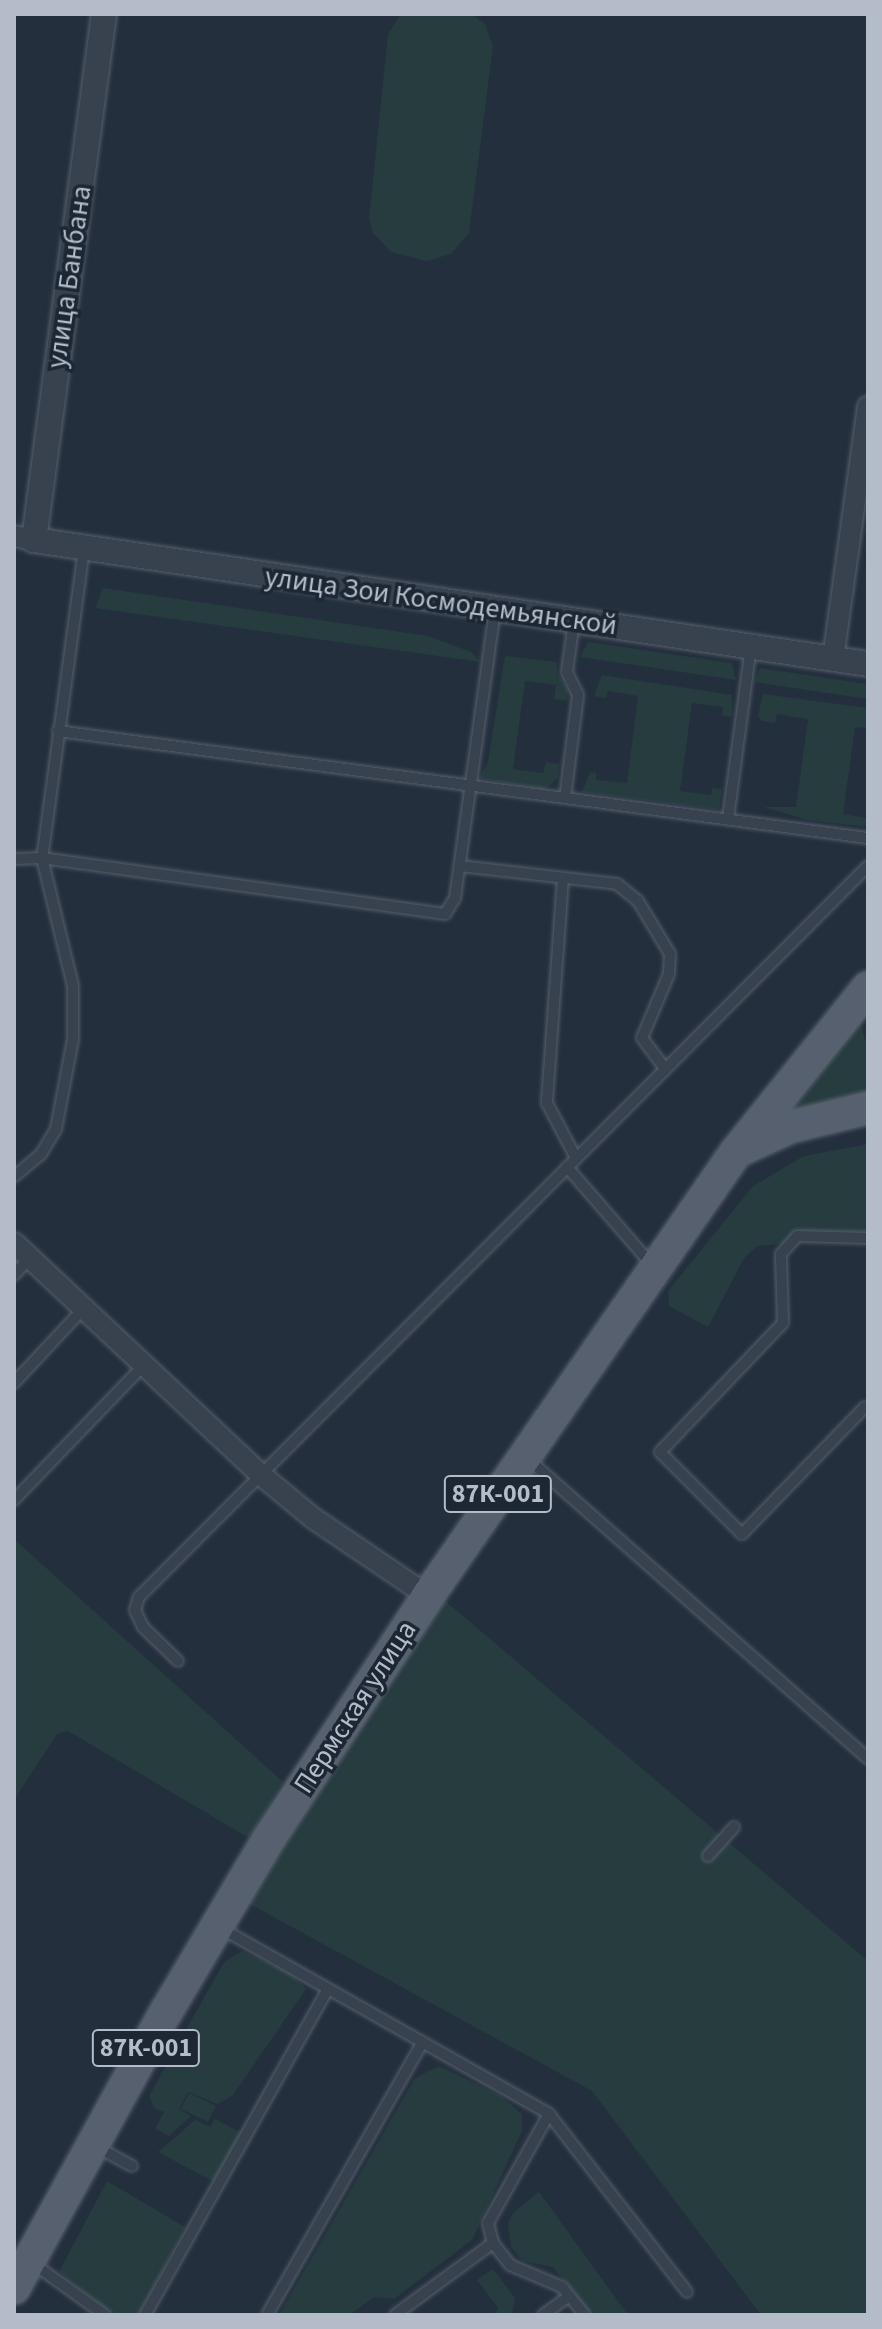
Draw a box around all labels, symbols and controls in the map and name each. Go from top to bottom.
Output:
street label: улица Банбана [40,184,98,370]
street label: улица Зои Космодемьянской [263,560,619,642]
road number: 87К-001 [442,1472,554,1516]
street label: Пермская улица [287,1614,423,1800]
road number: 87К-001 [90,2026,202,2070]

